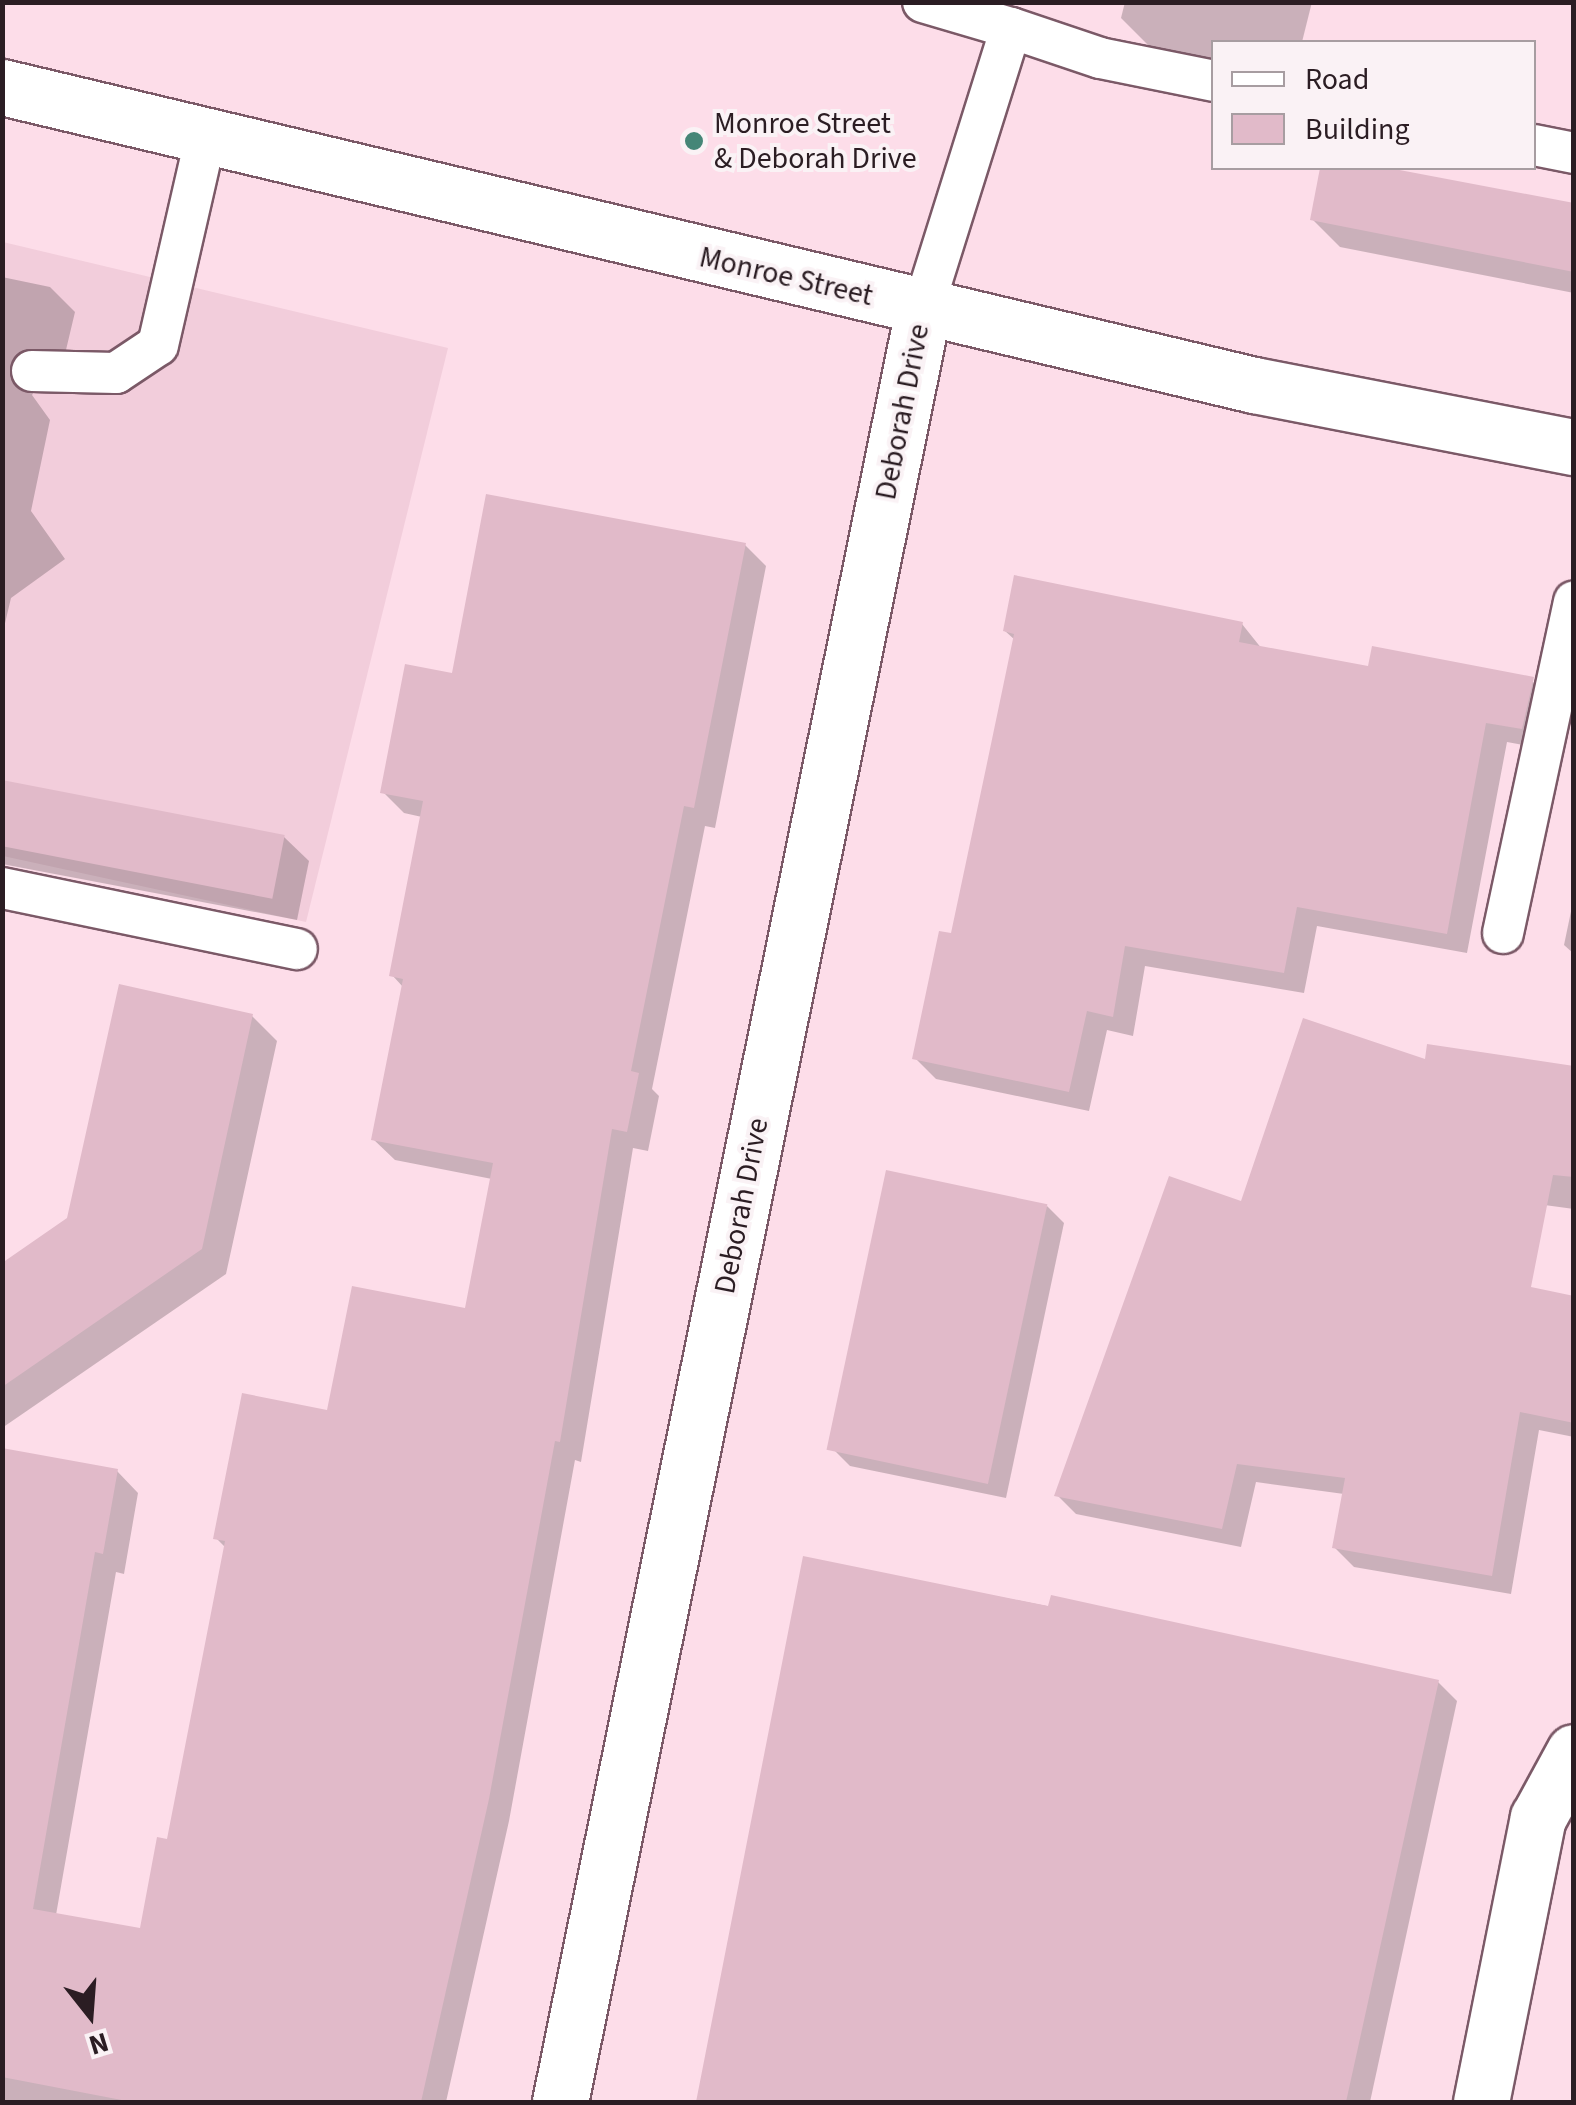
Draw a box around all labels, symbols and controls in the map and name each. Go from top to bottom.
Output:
legend [1211,40,1536,170]
text: Road [1305,58,1369,101]
place label: Monroe Street & Deborah Drive [714,106,917,176]
text: Building [1305,108,1410,151]
marker: Monroe Street & Deborah Drive [683,130,705,152]
street label: Monroe Street [696,240,876,314]
street label: Deborah Drive [868,321,938,503]
street label: Deborah Drive [707,1115,777,1297]
north arrow [40,1965,140,2065]
text: N [84,2022,114,2066]

